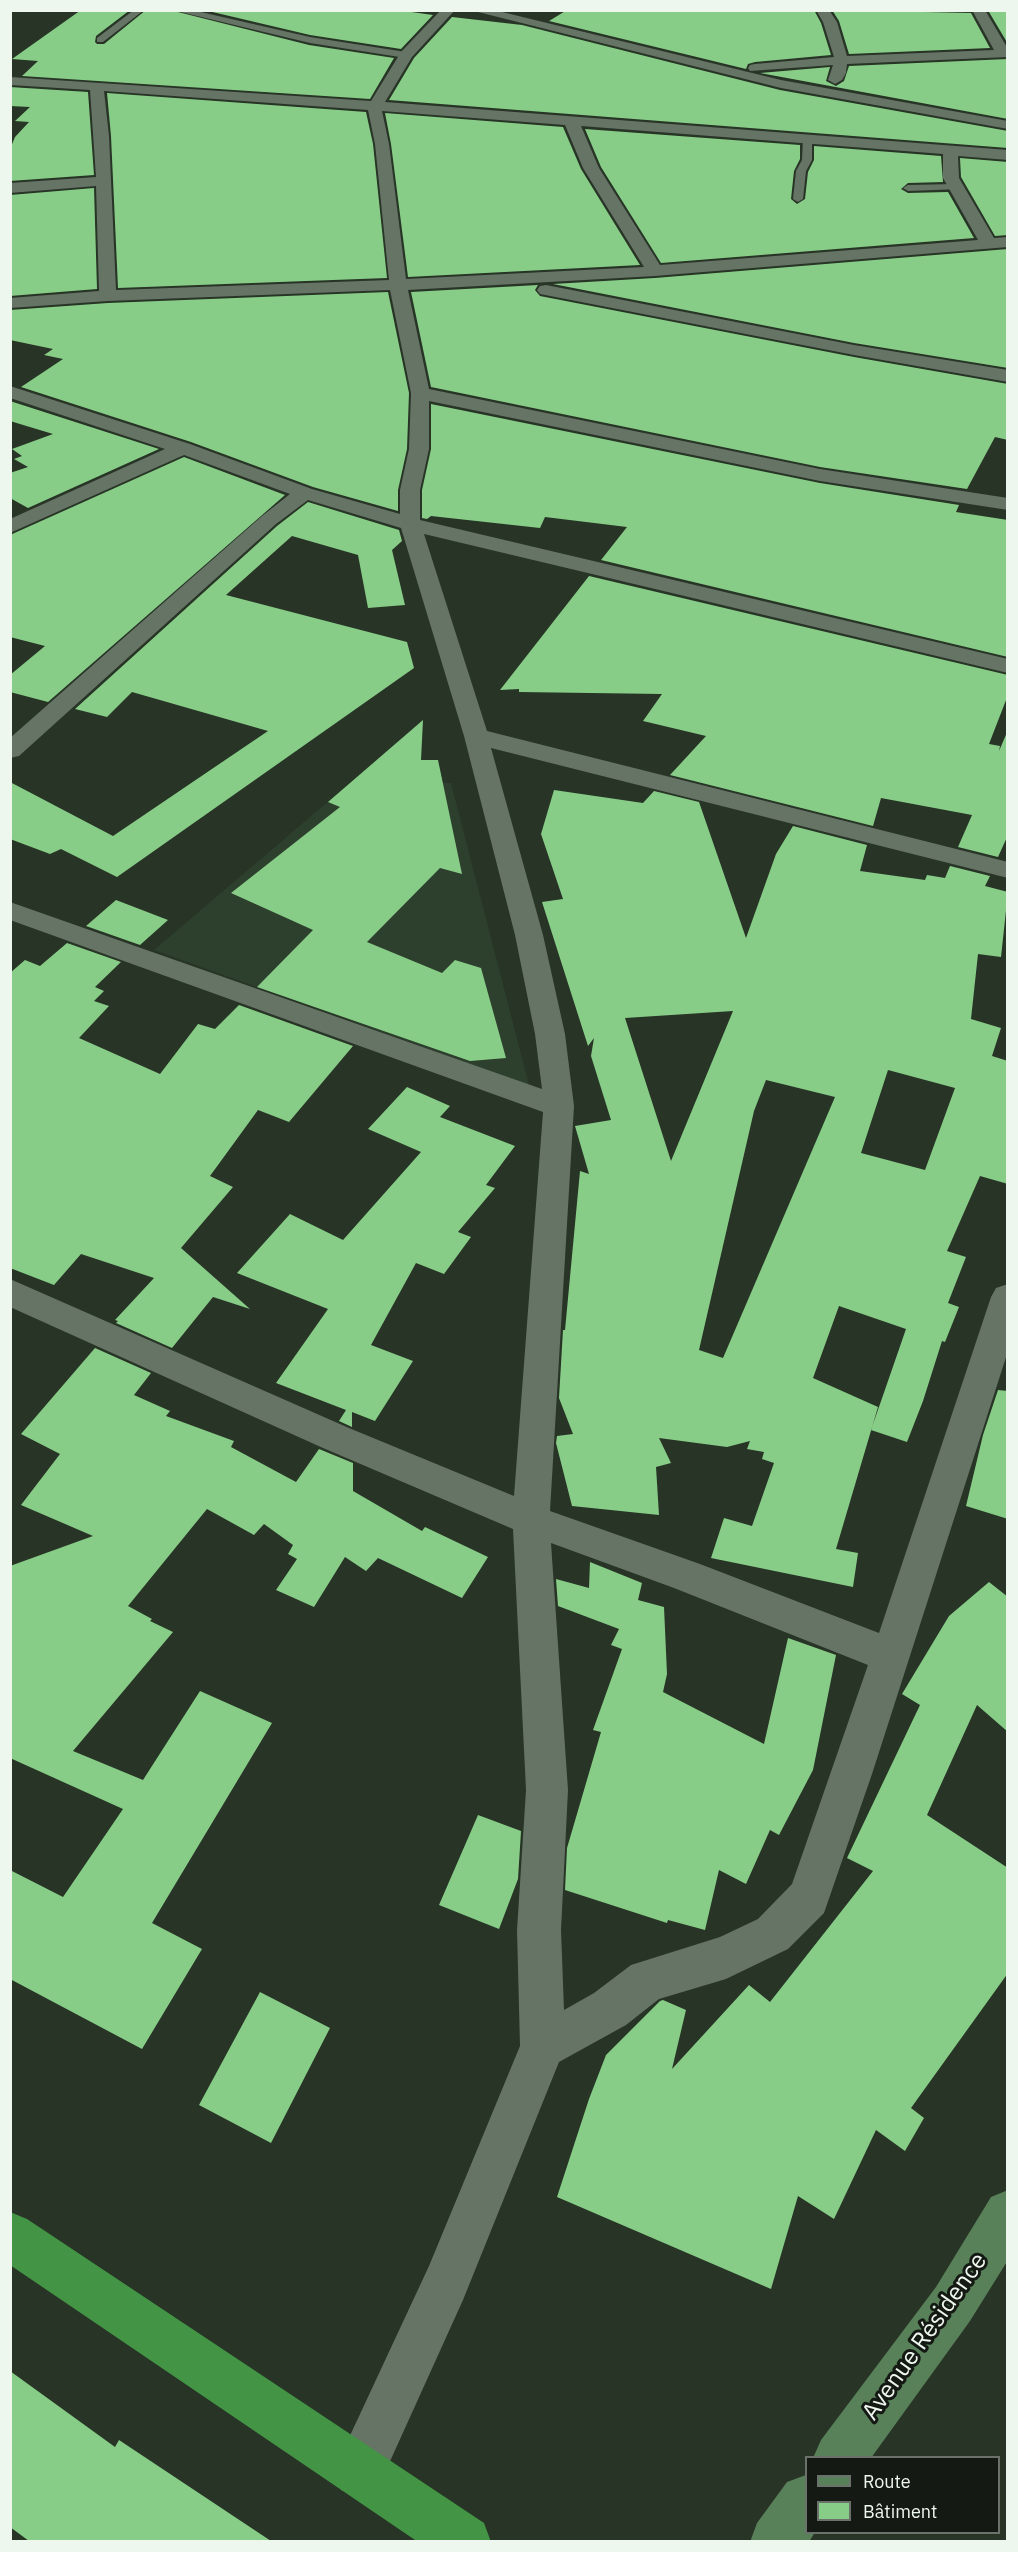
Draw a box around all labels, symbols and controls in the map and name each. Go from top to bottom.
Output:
street label: Avenue Résidence [857,2248,993,2426]
legend [805,2456,1000,2534]
text: Route [863,2470,911,2493]
text: Bâtiment [863,2500,937,2523]

